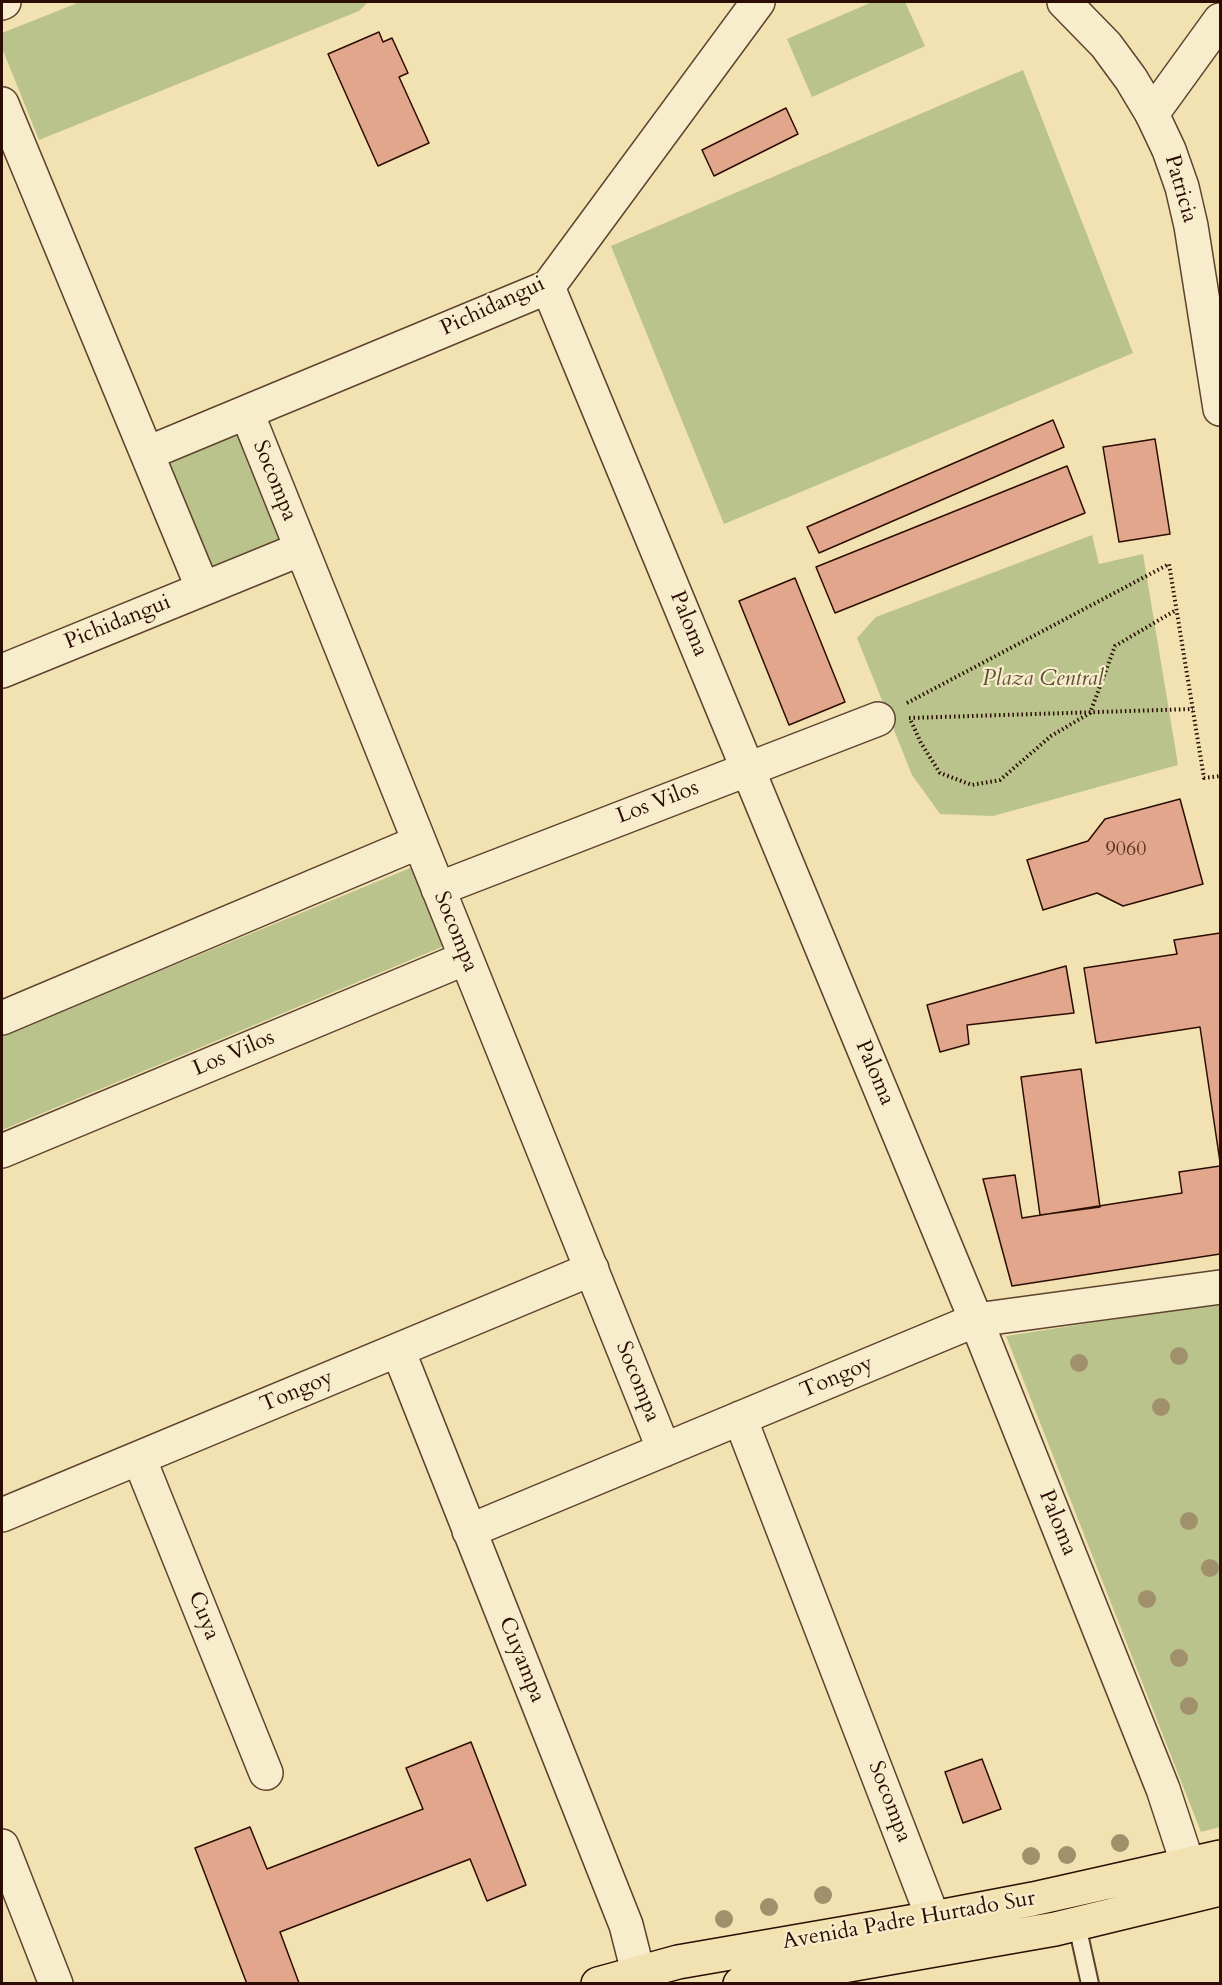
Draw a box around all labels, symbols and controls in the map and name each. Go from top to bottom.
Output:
street label: Patricia [1158,152,1202,226]
street label: Pichidangui [437,271,549,343]
street label: Socompa [246,437,302,525]
street label: Paloma [663,587,713,661]
street label: Pichidangui [61,590,175,656]
park label: Plaza Central [982,667,1104,693]
street label: Los Vilos [613,775,703,831]
house number: 9060 [1106,838,1146,862]
street label: Socompa [427,888,483,976]
street label: Los Vilos [189,1025,279,1083]
street label: Paloma [849,1036,899,1110]
street label: Socompa [609,1338,665,1426]
street label: Tongoy [797,1351,877,1405]
street label: Tongoy [257,1365,337,1419]
street label: Paloma [1032,1486,1082,1560]
street label: Cuya [181,1588,225,1644]
street label: Cuyampa [492,1613,550,1707]
street label: Socompa [862,1758,916,1846]
street label: Avenida Padre Hurtado Sur [781,1886,1037,1956]

